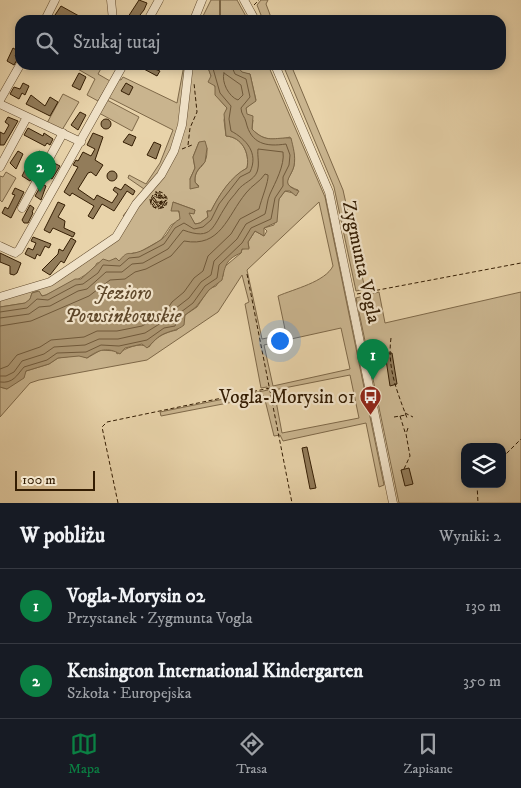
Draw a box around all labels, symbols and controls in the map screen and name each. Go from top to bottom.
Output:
search box [15,15,506,70]
icon: search [33,29,61,57]
text: Szukaj tutaj [73,31,160,54]
pin: 2 [24,151,56,192]
street label: Zygmunta Vogla [337,199,385,325]
water label: Jezioro Powsinkowskie [65,281,182,329]
your location [267,328,293,354]
pin: 1 [357,339,389,380]
bus stop icon: Vogla-Morysin 01 [359,385,383,416]
place label: Vogla-Morysin 01 [218,386,355,409]
map controls [461,443,506,488]
button: layers [461,443,506,488]
scale bar [15,468,95,491]
text: 100 m [22,471,56,489]
text: W pobliżu [20,523,105,549]
text: Wyniki: 2 [439,526,501,546]
text: Vogla-Morysin 02 [67,585,205,608]
text: 1 [33,596,39,616]
text: 130 m [465,596,501,616]
text: Przystanek · Zygmunta Vogla [67,608,253,628]
text: Kensington International Kindergarten [67,660,363,683]
text: 2 [32,671,40,691]
text: 350 m [463,671,501,691]
text: Szkoła · Europejska [67,683,191,703]
tab: Mapa [68,730,100,778]
tab: Trasa [236,730,267,778]
tab: Zapisane [404,730,453,778]

